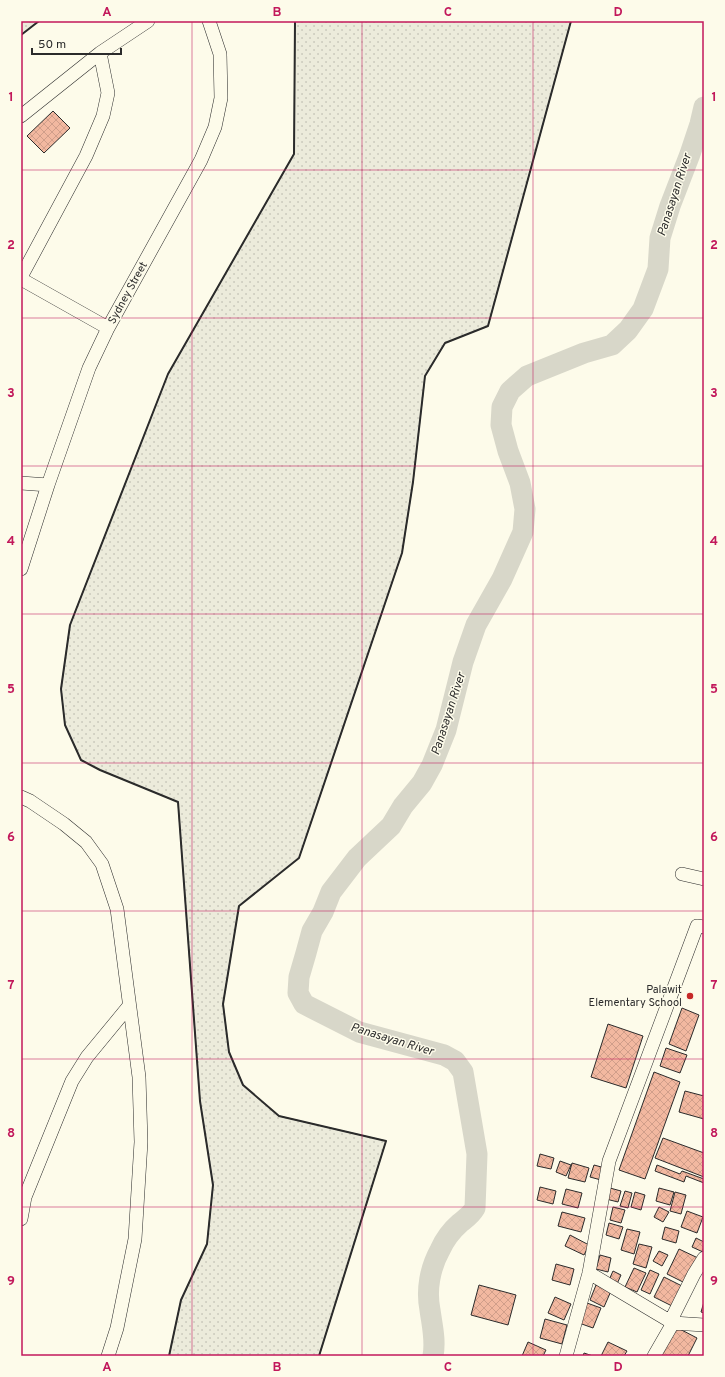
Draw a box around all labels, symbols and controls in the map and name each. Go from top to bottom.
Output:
text: A [102,5,112,21]
text: B [273,5,282,21]
text: C [444,5,452,21]
text: D [613,5,623,21]
scale bar [32,30,121,56]
text: 50 m [38,37,66,53]
text: 1 [8,90,14,106]
text: 1 [711,90,717,106]
water label: Panasayan River [654,150,696,238]
text: 2 [7,238,15,254]
text: 2 [710,238,718,254]
street label: Sydney Street [105,259,151,327]
text: 3 [7,386,15,402]
text: 3 [710,386,718,402]
text: 4 [7,534,15,550]
text: 4 [710,534,718,550]
water label: Panasayan River [428,669,470,757]
text: 5 [7,682,15,698]
text: 5 [710,682,718,698]
text: 6 [7,830,15,846]
text: 6 [710,830,718,846]
text: 7 [8,978,15,994]
text: 7 [711,978,718,994]
place label: Palawit Elementary School [589,983,682,1010]
marker: Palawit Elementary School [685,991,695,1001]
water label: Panasayan River [349,1020,437,1061]
text: 8 [7,1126,15,1142]
text: 8 [710,1126,718,1142]
text: 9 [7,1274,15,1290]
text: 9 [710,1274,718,1290]
text: A [102,1360,112,1376]
text: B [273,1360,282,1376]
text: C [444,1360,452,1376]
text: D [613,1360,623,1376]

